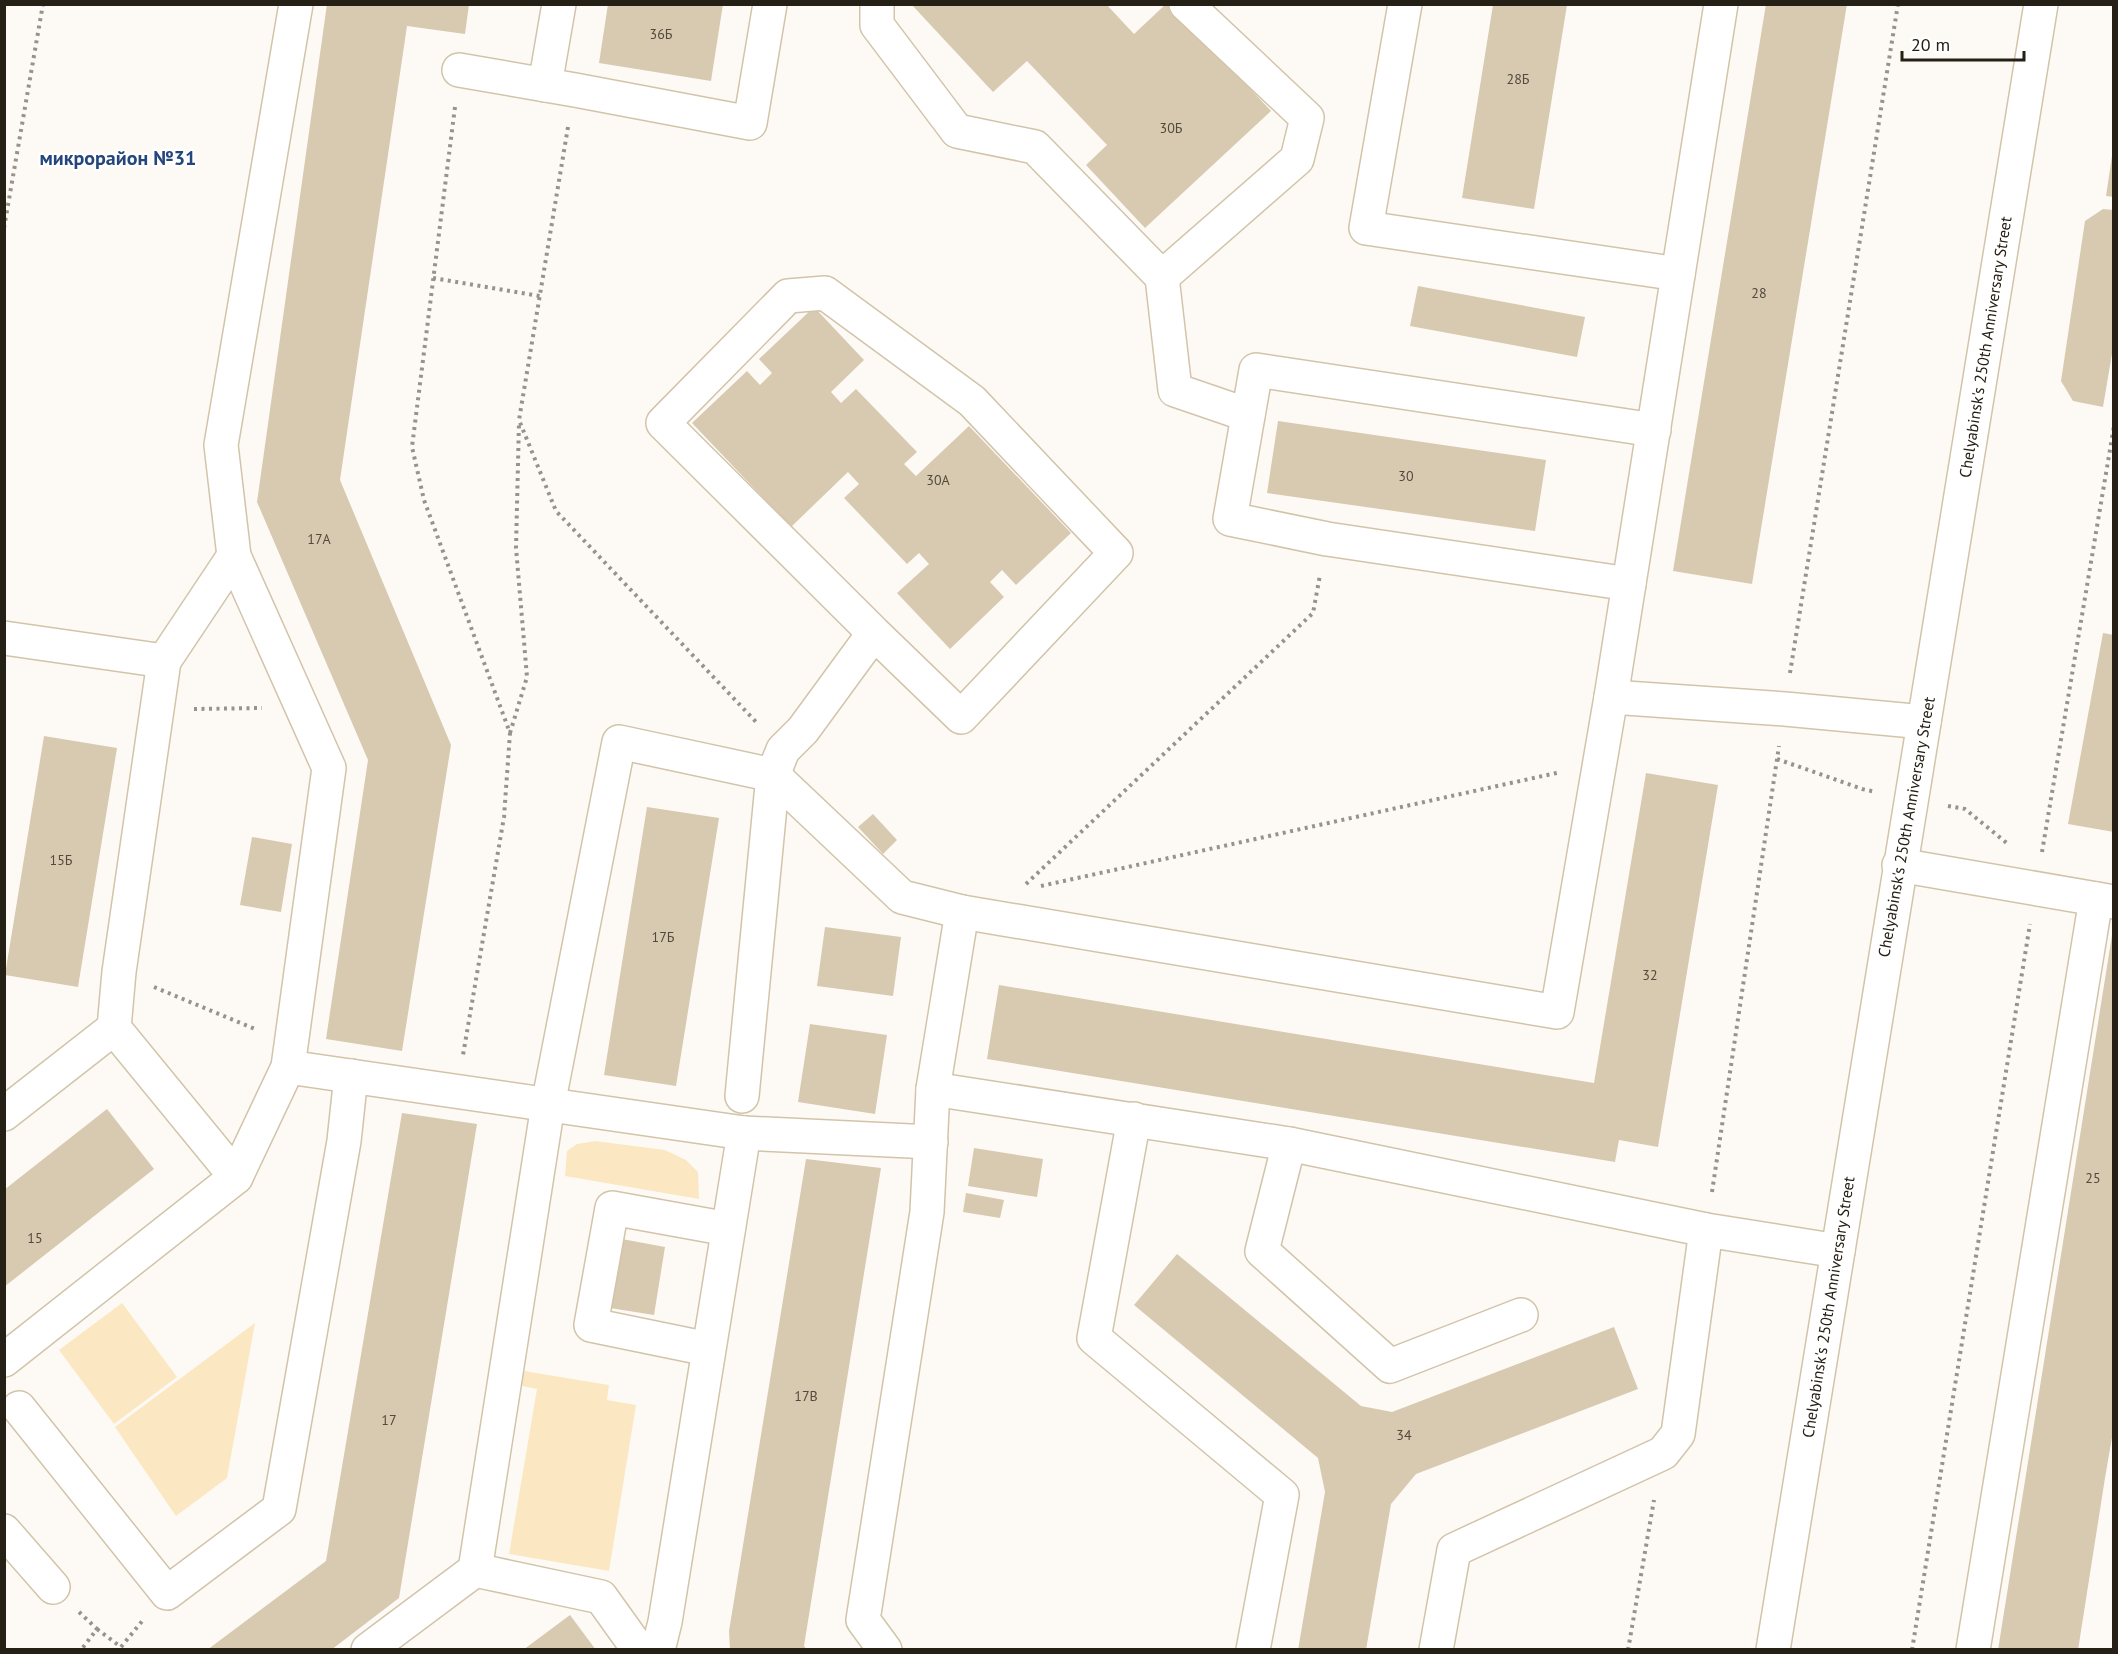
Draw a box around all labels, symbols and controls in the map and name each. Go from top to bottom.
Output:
scale bar [1902,24,2024,62]
house number: 36Б [650,25,673,43]
text: 20 m [1911,33,1950,56]
house number: 28Б [1507,70,1530,88]
house number: 30Б [1160,119,1183,137]
district label: микрорайон №31 [40,145,196,171]
street label: Chelyabinsk's 250th Anniversary Street [1954,214,2016,479]
house number: 28 [1751,284,1767,302]
house number: 30 [1398,467,1414,485]
house number: 30А [926,471,951,489]
house number: 17А [307,530,332,548]
street label: Chelyabinsk's 250th Anniversary Street [1873,695,1939,959]
house number: 15Б [50,851,73,869]
house number: 17Б [652,928,675,946]
house number: 32 [1642,966,1658,984]
house number: 25 [2085,1169,2101,1187]
street label: Chelyabinsk's 250th Anniversary Street [1797,1174,1859,1439]
house number: 15 [27,1229,43,1247]
house number: 17В [794,1387,818,1405]
house number: 17 [381,1411,397,1429]
house number: 34 [1396,1426,1412,1444]

